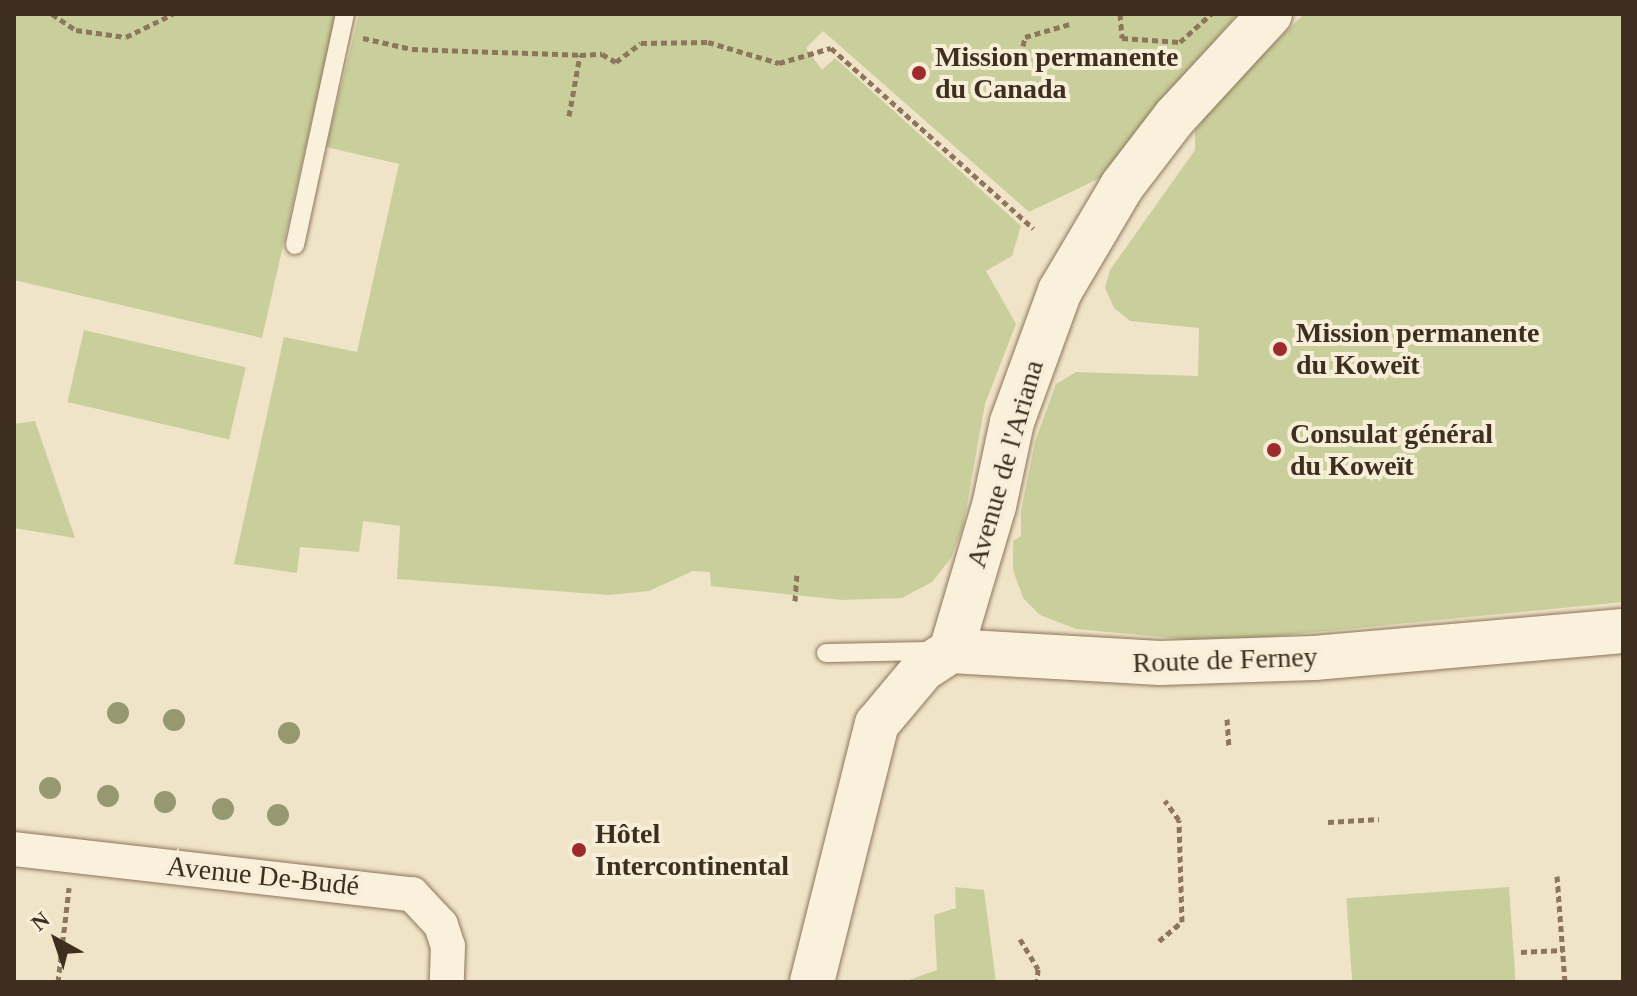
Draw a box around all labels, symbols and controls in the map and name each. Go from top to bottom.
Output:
place label: Mission permanente du Canada [935,40,1178,106]
marker: Mission permanente du Canada [910,64,928,82]
place label: Mission permanente du Koweït [1296,316,1539,382]
marker: Mission permanente du Koweït [1271,340,1289,358]
street label: Avenue de l'Ariana [959,356,1051,572]
place label: Consulat général du Koweït [1290,417,1493,483]
marker: Consulat général du Koweït [1265,441,1283,459]
street label: Route de Ferney [1132,640,1318,680]
place label: Hôtel Intercontinental [595,817,789,883]
marker: Hôtel Intercontinental [570,841,588,859]
street label: Avenue De-Budé [165,849,361,903]
north arrow [16,900,96,980]
text: N [26,907,54,936]

